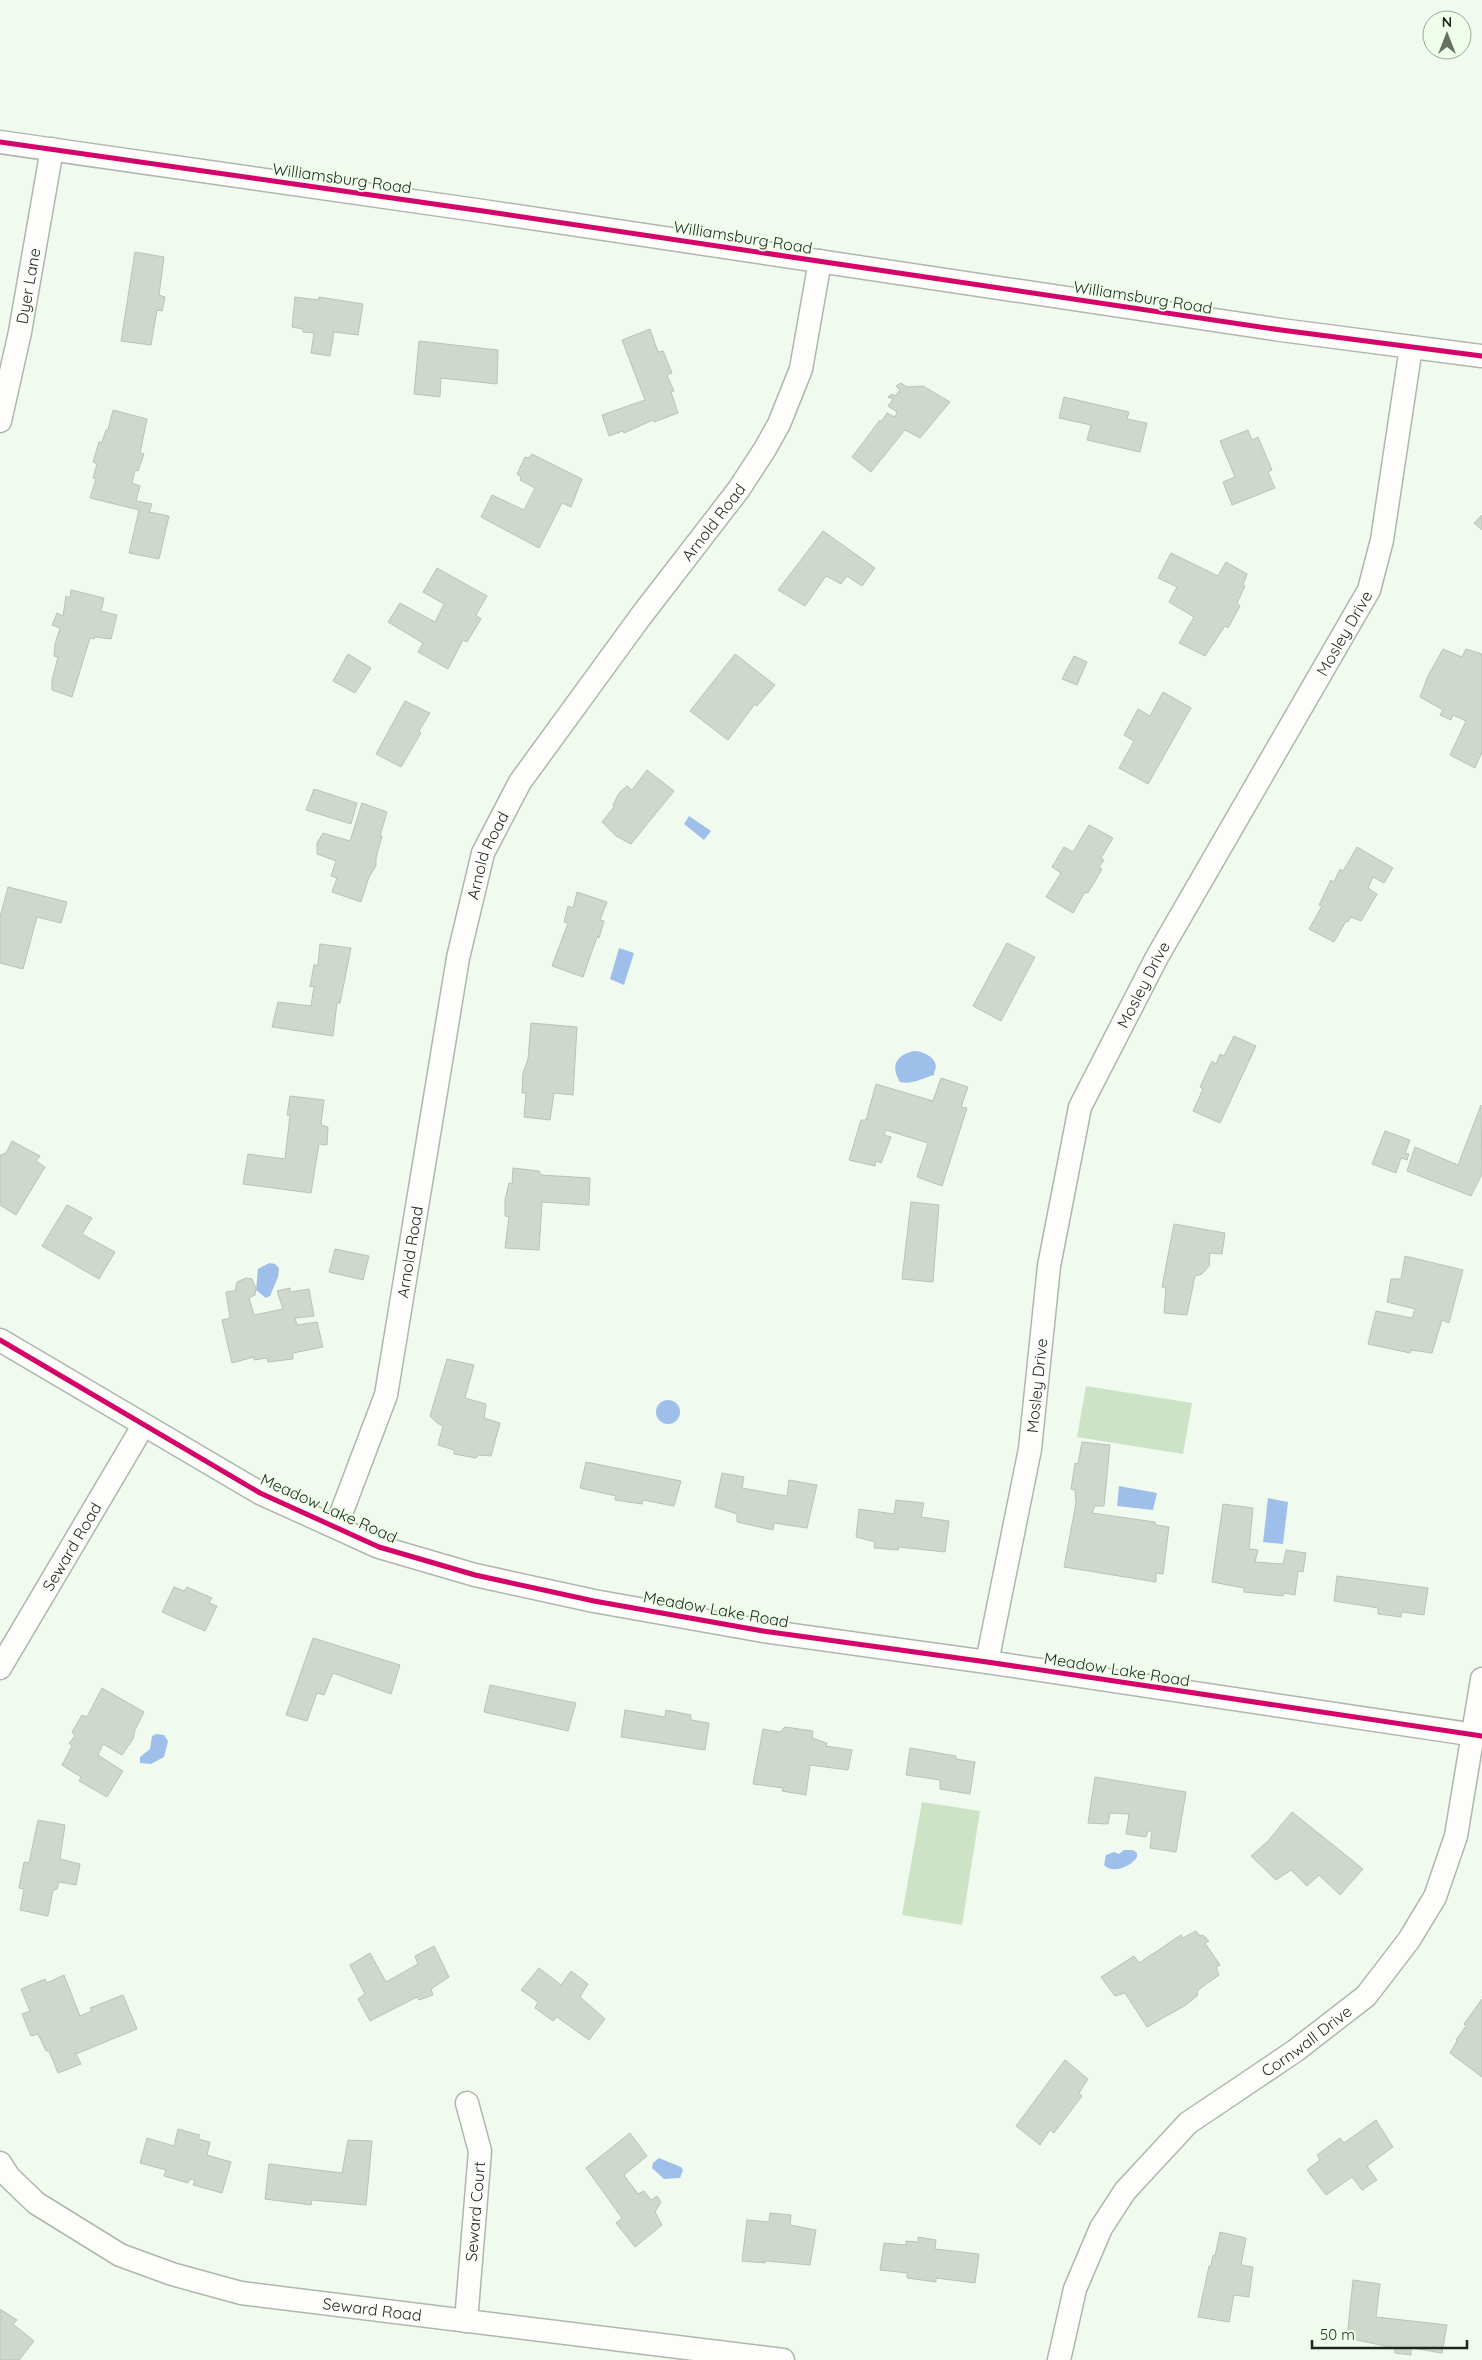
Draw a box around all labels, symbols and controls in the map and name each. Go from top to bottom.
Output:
north arrow [1422,10,1472,60]
text: N [1442,13,1452,31]
street label: Williamsburg Road [271,158,413,198]
street label: Williamsburg Road [672,216,814,258]
street label: Dyer Lane [12,246,45,325]
street label: Williamsburg Road [1072,276,1214,318]
street label: Arnold Road [677,479,750,565]
street label: Mosley Drive [1312,587,1377,679]
street label: Arnold Road [462,808,513,901]
street label: Mosley Drive [1112,938,1174,1031]
street label: Arnold Road [392,1205,427,1299]
street label: Mosley Drive [1022,1337,1051,1434]
street label: Meadow Lake Road [258,1469,400,1547]
street label: Seward Road [38,1499,106,1595]
street label: Meadow Lake Road [642,1586,790,1632]
street label: Meadow Lake Road [1043,1648,1191,1690]
street label: Cornwall Drive [1257,2001,1356,2081]
street label: Seward Court [461,2160,489,2262]
street label: Seward Road [322,2293,423,2325]
scale bar [1312,2318,1467,2350]
text: 50 m [1320,2325,1355,2344]

